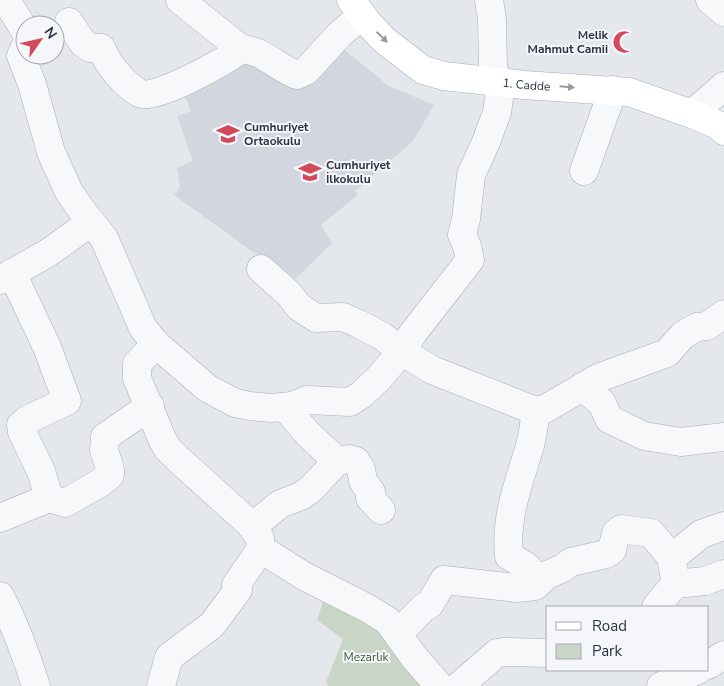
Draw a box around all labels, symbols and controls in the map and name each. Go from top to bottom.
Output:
north arrow [15,15,65,65]
text: N [40,23,61,43]
place label: Melik Mahmut Camii [528,27,609,57]
mosque icon: Melik Mahmut Camii [611,29,637,55]
one-way arrow [376,31,388,43]
street label: 1. Cadde [502,75,551,95]
one-way arrow [559,83,575,91]
place label: Cumhuriyet Ortaokulu [244,119,309,149]
school or university icon: Cumhuriyet Ortaokulu [215,121,241,147]
place label: Cumhuriyet İlkokulu [326,157,391,187]
school or university icon: Cumhuriyet İlkokulu [297,159,323,185]
legend [546,606,709,671]
text: Road [592,616,627,636]
text: Park [592,641,622,661]
park label: Mezarlık [343,649,390,665]

